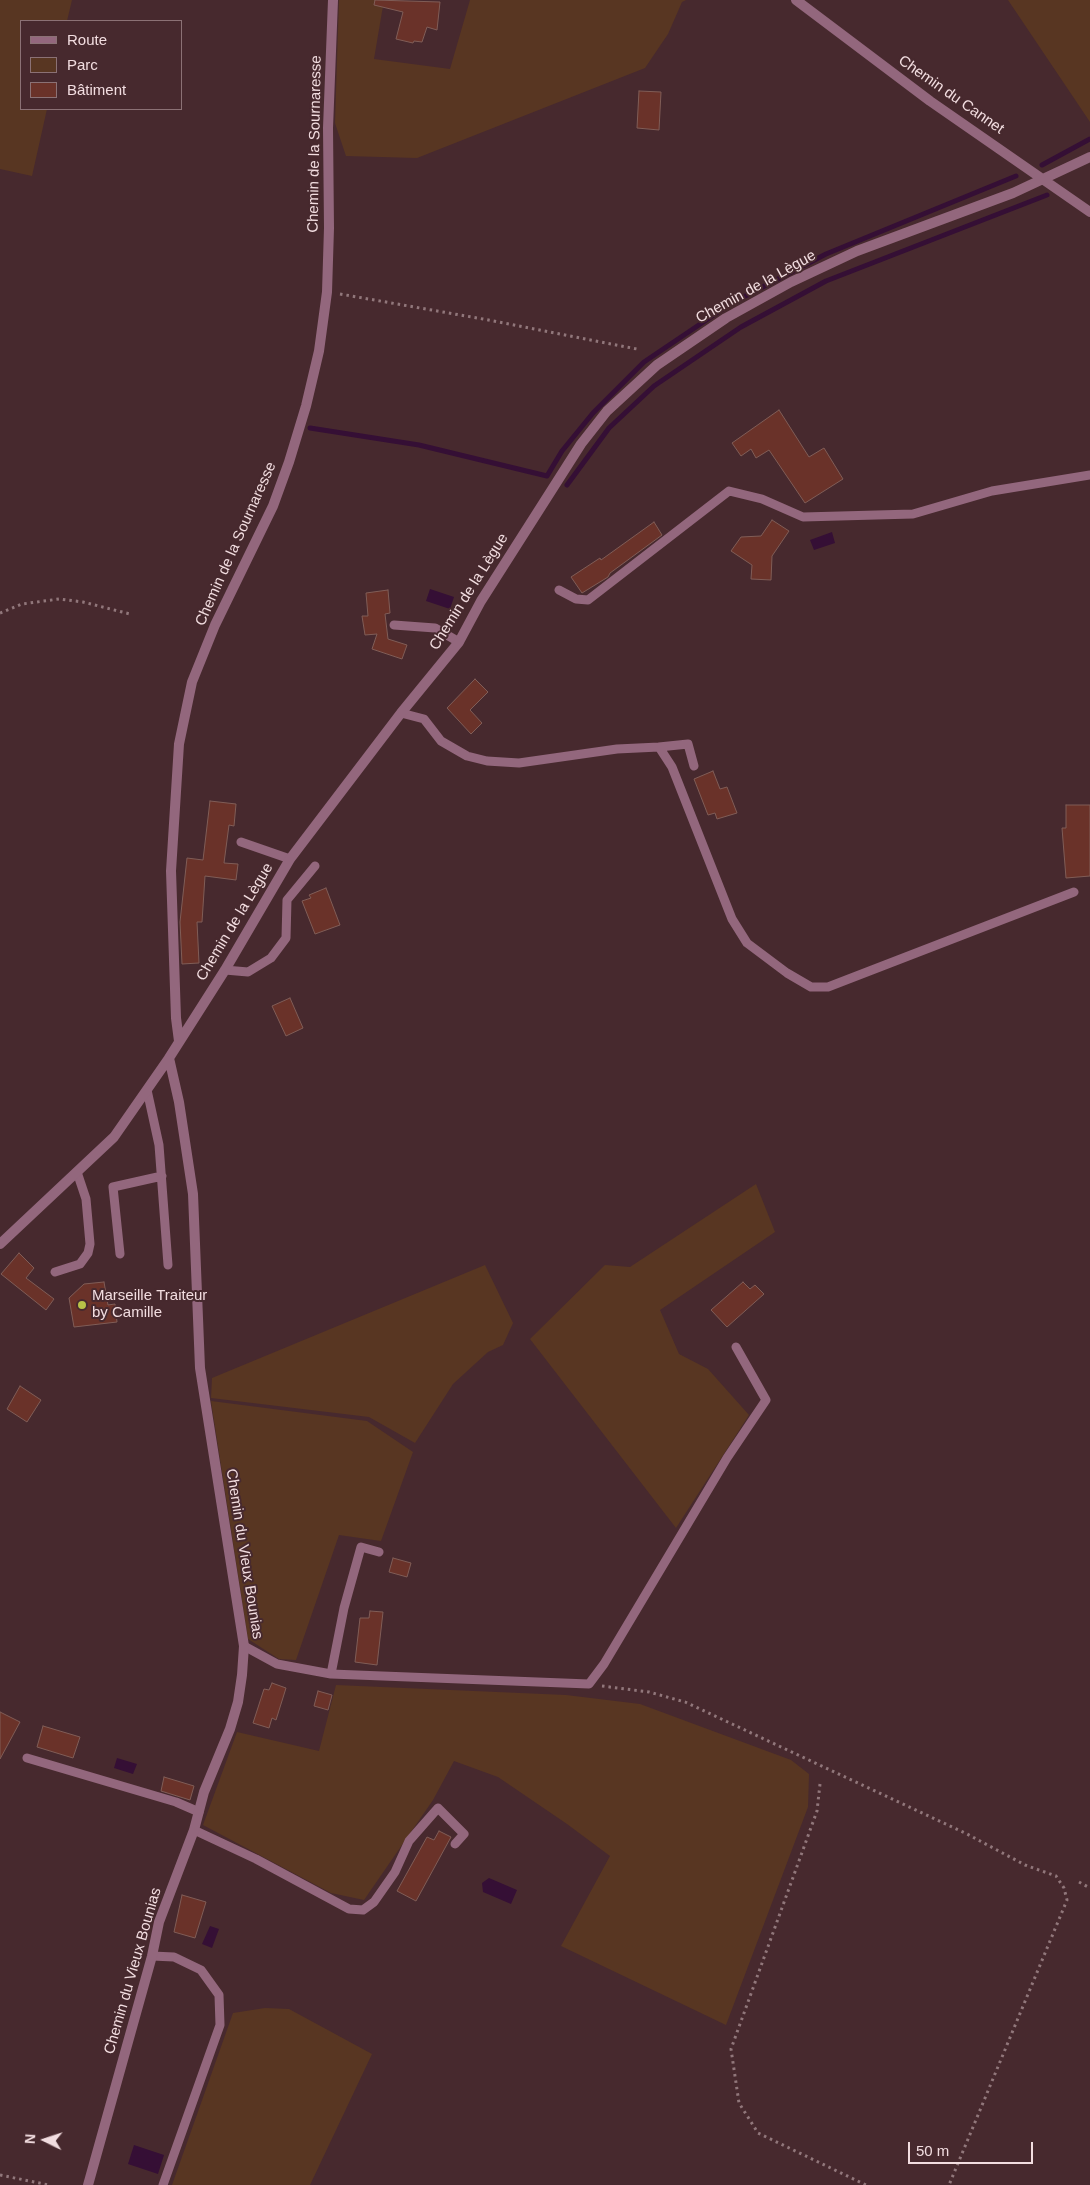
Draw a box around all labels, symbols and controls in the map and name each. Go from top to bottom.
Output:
legend [20,20,182,110]
text: Route [67,31,107,48]
street label: Chemin du Cannet [895,52,1007,138]
street label: Chemin de la Sournaresse [304,55,326,233]
text: Parc [67,56,98,73]
text: Bâtiment [67,81,126,98]
street label: Chemin de la Lègue [693,247,819,327]
street label: Chemin de la Sournaresse [192,459,280,629]
street label: Chemin de la Lègue [426,530,512,654]
street label: Chemin de la Lègue [193,860,277,984]
place label: Marseille Traiteur by Camille [92,1287,207,1322]
marker: Marseille Traiteur by Camille [76,1299,88,1311]
street label: Chemin du Vieux Bounias [222,1467,266,1641]
street label: Chemin du Vieux Bounias [101,1886,165,2056]
north arrow [20,2115,70,2165]
scale bar [910,2132,1035,2164]
text: N [22,2133,38,2145]
text: 50 m [916,2142,949,2159]

